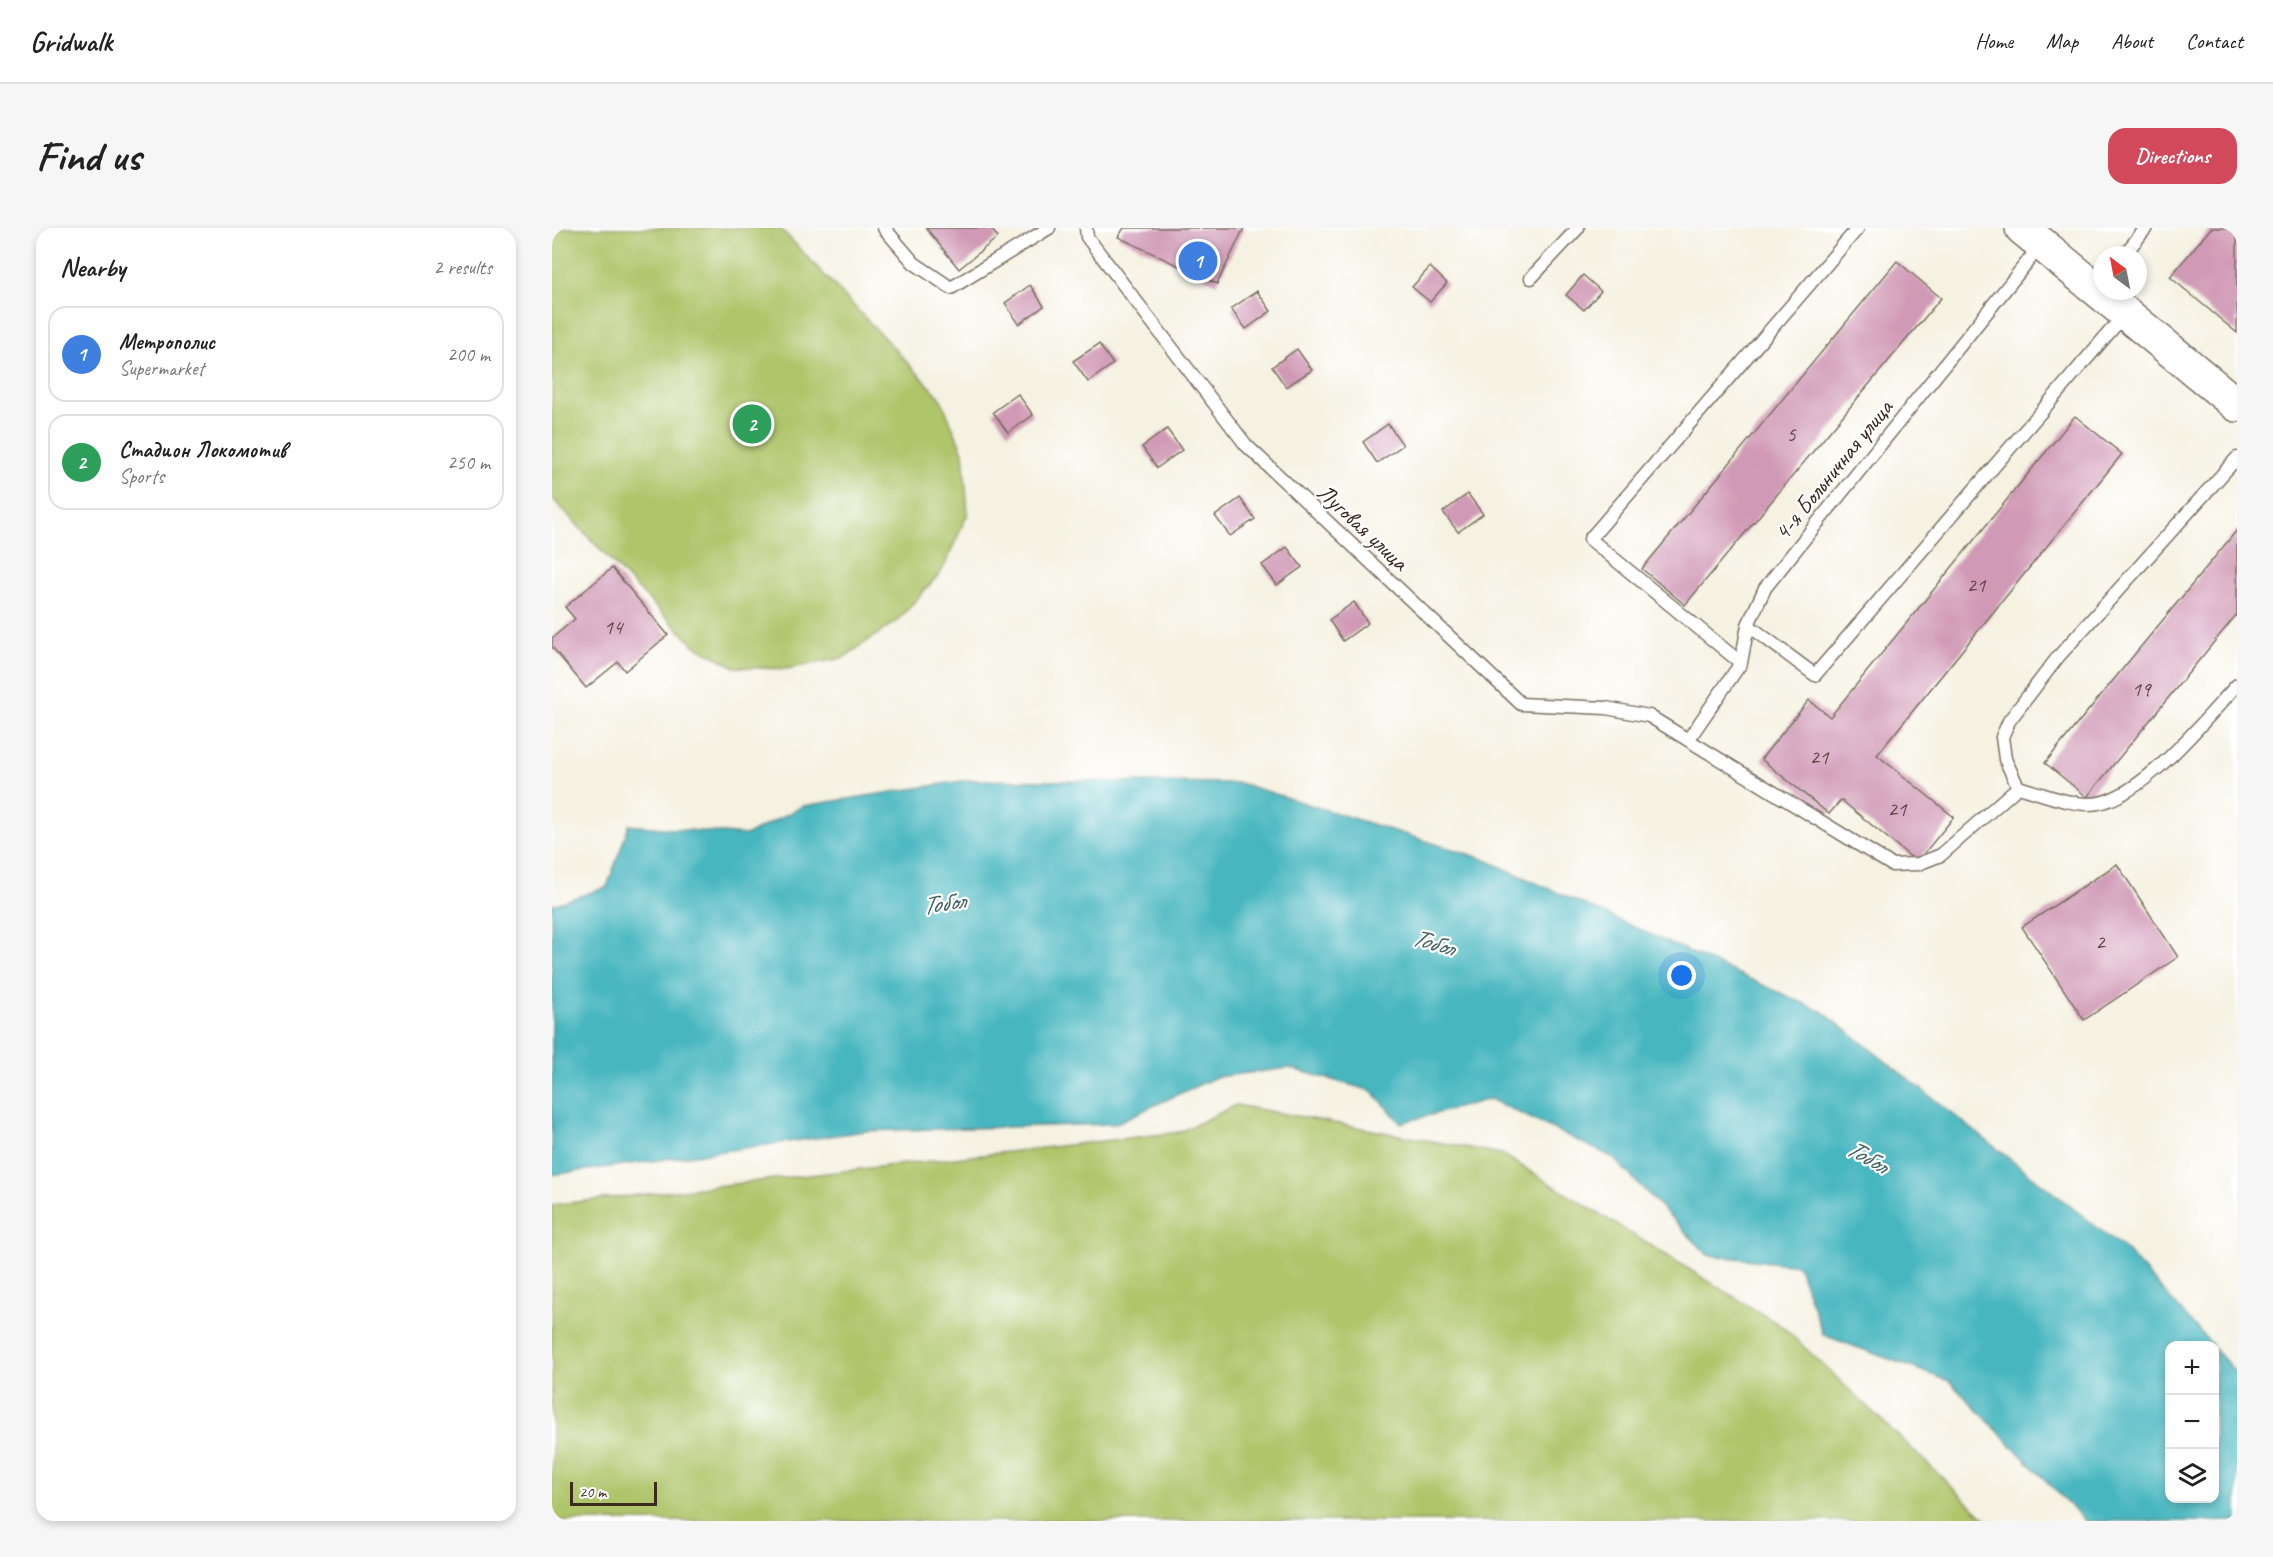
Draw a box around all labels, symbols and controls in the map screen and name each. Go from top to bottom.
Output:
text: Gridwalk [30,24,112,59]
text: Home [1975,28,2013,54]
text: Map [2046,28,2078,54]
text: About [2111,28,2153,54]
text: Contact [2186,28,2243,54]
button: Directions [2108,128,2237,184]
text: Find us [36,130,141,183]
pin: 1 [1178,238,1218,284]
north arrow [2093,246,2147,300]
text: Nearby [60,251,125,284]
text: 2 results [433,255,492,280]
text: Метрополис [119,328,215,356]
text: 1 [77,342,86,367]
text: 200 m [447,342,490,367]
text: Supermarket [119,356,204,381]
street label: 4-я Больничная улица [1767,392,1900,546]
pin: 2 [732,402,772,446]
house number: 5 [1786,421,1797,447]
text: Стадион Локомотив [119,436,287,464]
text: 2 [77,450,86,475]
text: 250 m [447,450,490,475]
text: Sports [119,464,164,489]
street label: Луговая улица [1311,477,1416,578]
house number: 21 [1967,572,1987,598]
house number: 14 [604,614,625,640]
house number: 19 [2132,676,2152,702]
house number: 21 [1810,744,1830,770]
house number: 21 [1888,796,1908,822]
water label: Тобол [920,883,971,922]
water label: Тобол [1408,920,1462,965]
house number: 2 [2095,929,2106,955]
your location [1667,961,1696,990]
water label: Тобол [1840,1131,1897,1183]
map controls [2165,1341,2219,1503]
button: + [2165,1341,2219,1395]
button: − [2165,1395,2219,1449]
button: layers [2165,1449,2219,1503]
scale bar [570,1479,657,1506]
text: 20 m [579,1482,606,1502]

